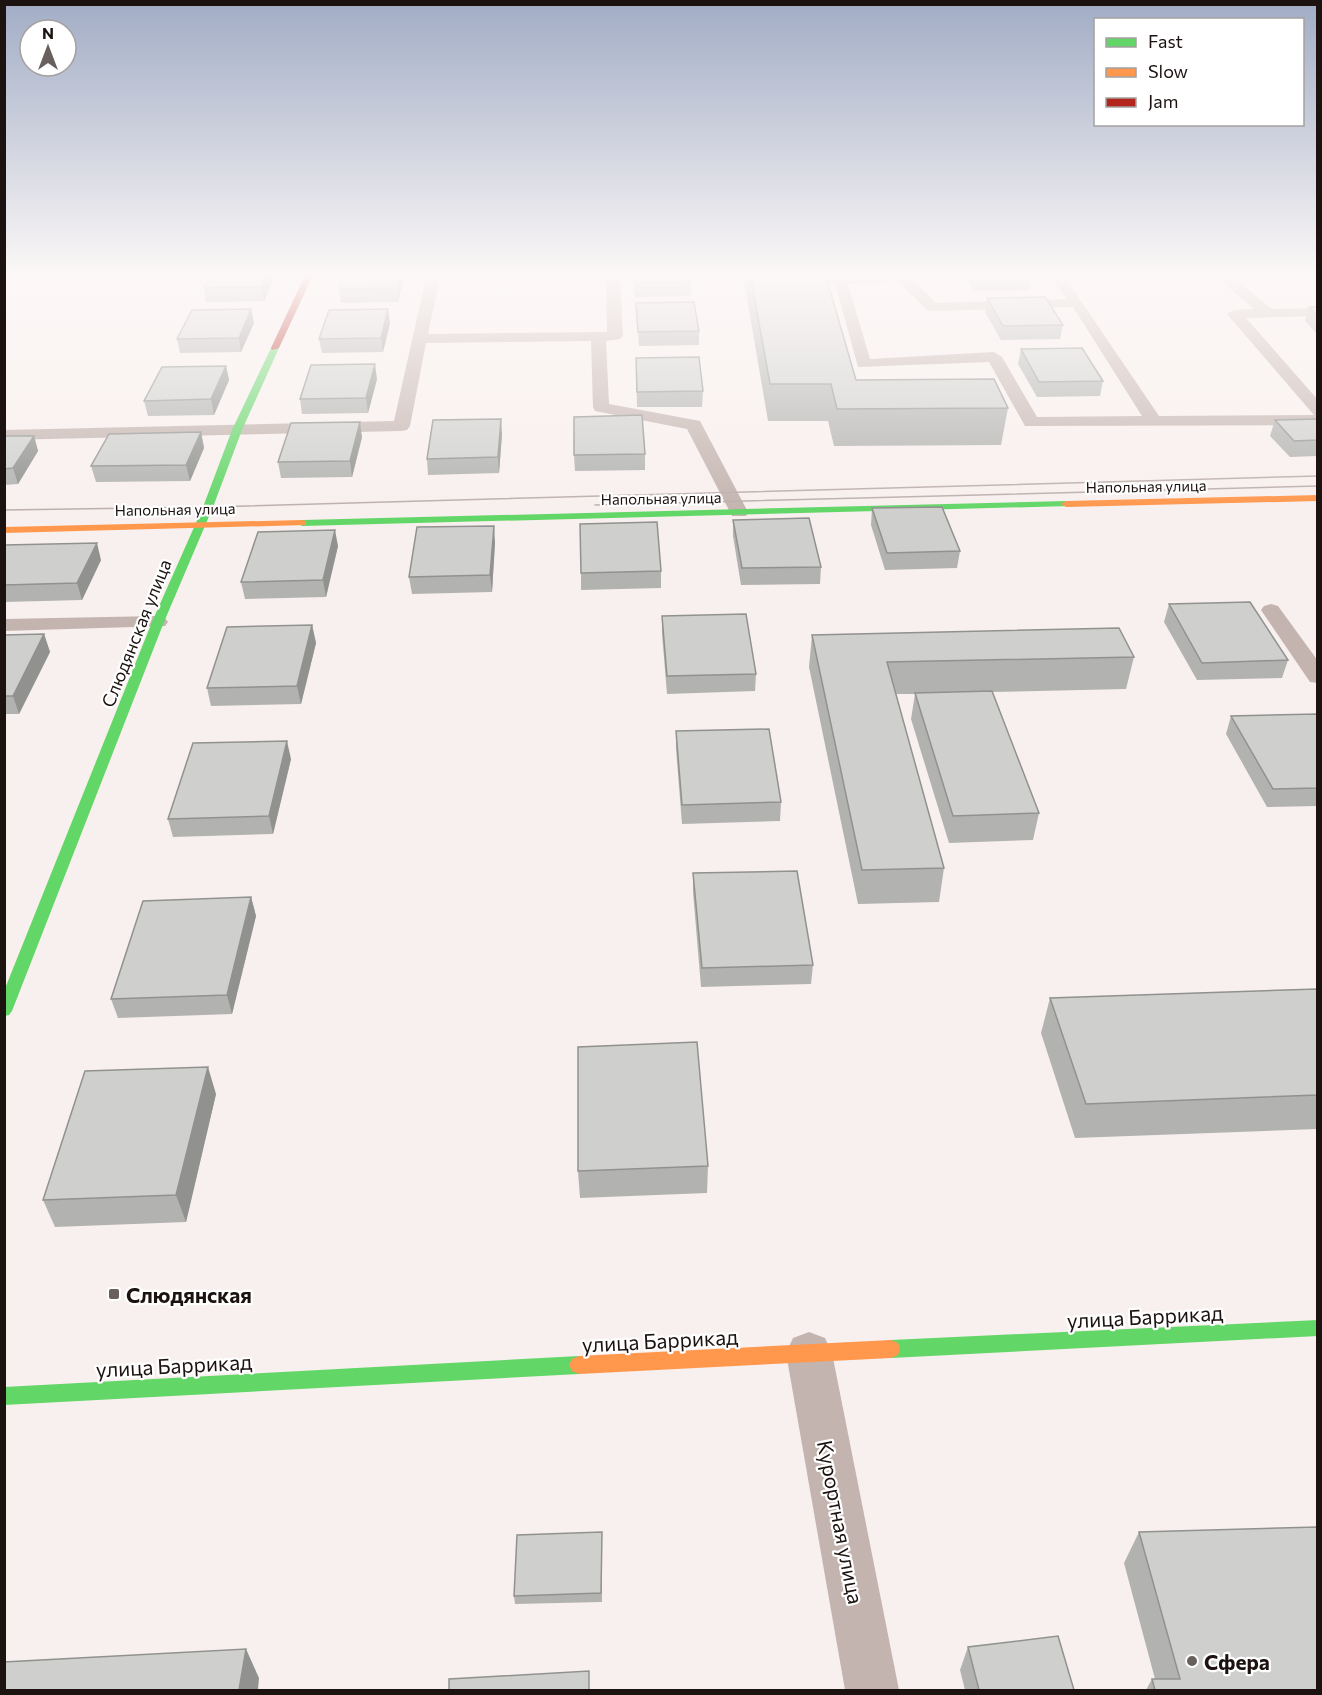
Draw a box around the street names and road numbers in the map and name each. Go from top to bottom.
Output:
street label: Напольная улица [1085,476,1207,496]
street label: Напольная улица [600,488,722,508]
street label: Напольная улица [114,499,236,519]
street label: Слюдянская улица [96,556,176,710]
street label: улица Баррикад [1066,1299,1224,1333]
street label: улица Баррикад [581,1323,739,1357]
street label: улица Баррикад [95,1348,253,1382]
street label: Курортная улица [813,1438,869,1606]

